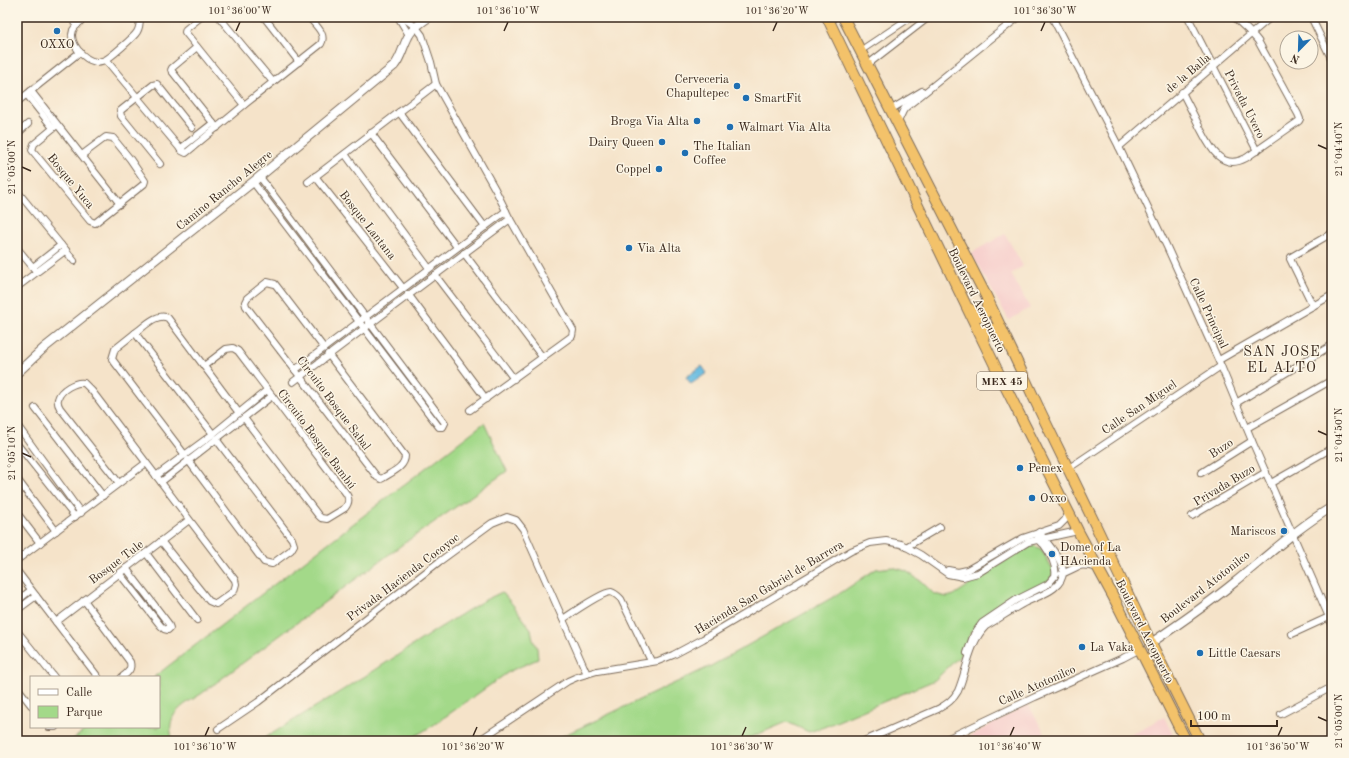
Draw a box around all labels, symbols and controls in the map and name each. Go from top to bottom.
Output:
text: 101°36'00"W [208,6,272,16]
text: 101°36'10"W [476,6,540,16]
text: 101°36'20"W [745,6,809,16]
text: 101°36'30"W [1013,6,1077,16]
marker: OXXO [52,26,62,36]
north arrow [1279,30,1319,70]
place label: OXXO [40,39,74,51]
text: N [1289,51,1302,65]
street label: de la Balla [1164,52,1213,96]
street label: Privada Uvero [1222,68,1267,141]
place label: Cerveceria Chapultepec [666,74,729,100]
marker: Cerveceria Chapultepec [732,81,742,91]
marker: SmartFit [741,93,751,103]
place label: SmartFit [754,93,802,105]
place label: Broga Via Alta [610,116,689,128]
marker: Broga Via Alta [692,116,702,126]
text: 21°04'40"N [1334,121,1344,176]
marker: Walmart Via Alta [725,122,735,132]
place label: Walmart Via Alta [738,122,831,134]
place label: Dairy Queen [589,137,655,149]
marker: Dairy Queen [657,137,667,147]
text: 21°05'00"N [7,139,17,194]
place label: The Italian Coffee [693,141,751,167]
street label: Camino Rancho Alegre [174,148,275,233]
marker: The Italian Coffee [680,148,690,158]
street label: Bosque Yuca [45,152,96,211]
place label: Coppel [616,164,651,176]
marker: Coppel [654,164,664,174]
street label: Bosque Lantana [337,189,398,262]
marker: Via Alta [624,243,634,253]
place label: Via Alta [637,243,681,255]
street label: Boulevard Aeropuerto [946,246,1007,355]
street label: Calle Principal [1187,276,1230,350]
district label: SAN JOSE EL ALTO [1243,345,1321,375]
street label: Circuito Bosque Sabal [294,354,372,453]
road number: MEX 45 [977,372,1027,390]
street label: Calle San Miguel [1100,378,1179,437]
street label: Circuito Bosque Bambú [275,387,358,492]
text: 21°04'50"N [1334,407,1344,462]
text: 21°05'10"N [7,425,17,480]
street label: Buzo [1207,437,1236,461]
marker: Pemex [1015,463,1025,473]
place label: Pemex [1028,463,1062,475]
street label: Privada Buzo [1192,463,1258,509]
marker: Oxxo [1027,493,1037,503]
place label: Oxxo [1040,493,1067,505]
place label: Mariscos [1230,526,1276,538]
marker: Mariscos [1279,526,1289,536]
street label: Privada Hacienda Cocoyoc [345,532,462,624]
street label: Bosque Tule [87,538,146,587]
street label: Hacienda San Gabriel de Barrera [693,539,846,637]
place label: Dome of La HAcienda [1060,542,1121,568]
marker: Dome of La HAcienda [1047,549,1057,559]
street label: Boulevard Atotonilco [1159,549,1252,626]
street label: Boulevard Aeropuerto [1113,578,1175,685]
marker: La Vaka [1077,642,1087,652]
place label: La Vaka [1090,642,1134,654]
marker: Little Caesars [1195,648,1205,658]
place label: Little Caesars [1208,648,1281,660]
street label: Calle Atotonilco [997,664,1078,708]
legend [30,676,160,728]
text: Calle [66,687,92,699]
text: 21°05'00"N [1334,693,1344,748]
scale bar [1191,702,1277,728]
text: Parque [66,707,103,719]
text: 100 m [1197,711,1231,723]
text: 101°36'10"W [173,742,237,752]
text: 101°36'20"W [441,742,505,752]
text: 101°36'30"W [710,742,774,752]
text: 101°36'40"W [978,742,1042,752]
text: 101°36'50"W [1246,742,1310,752]

